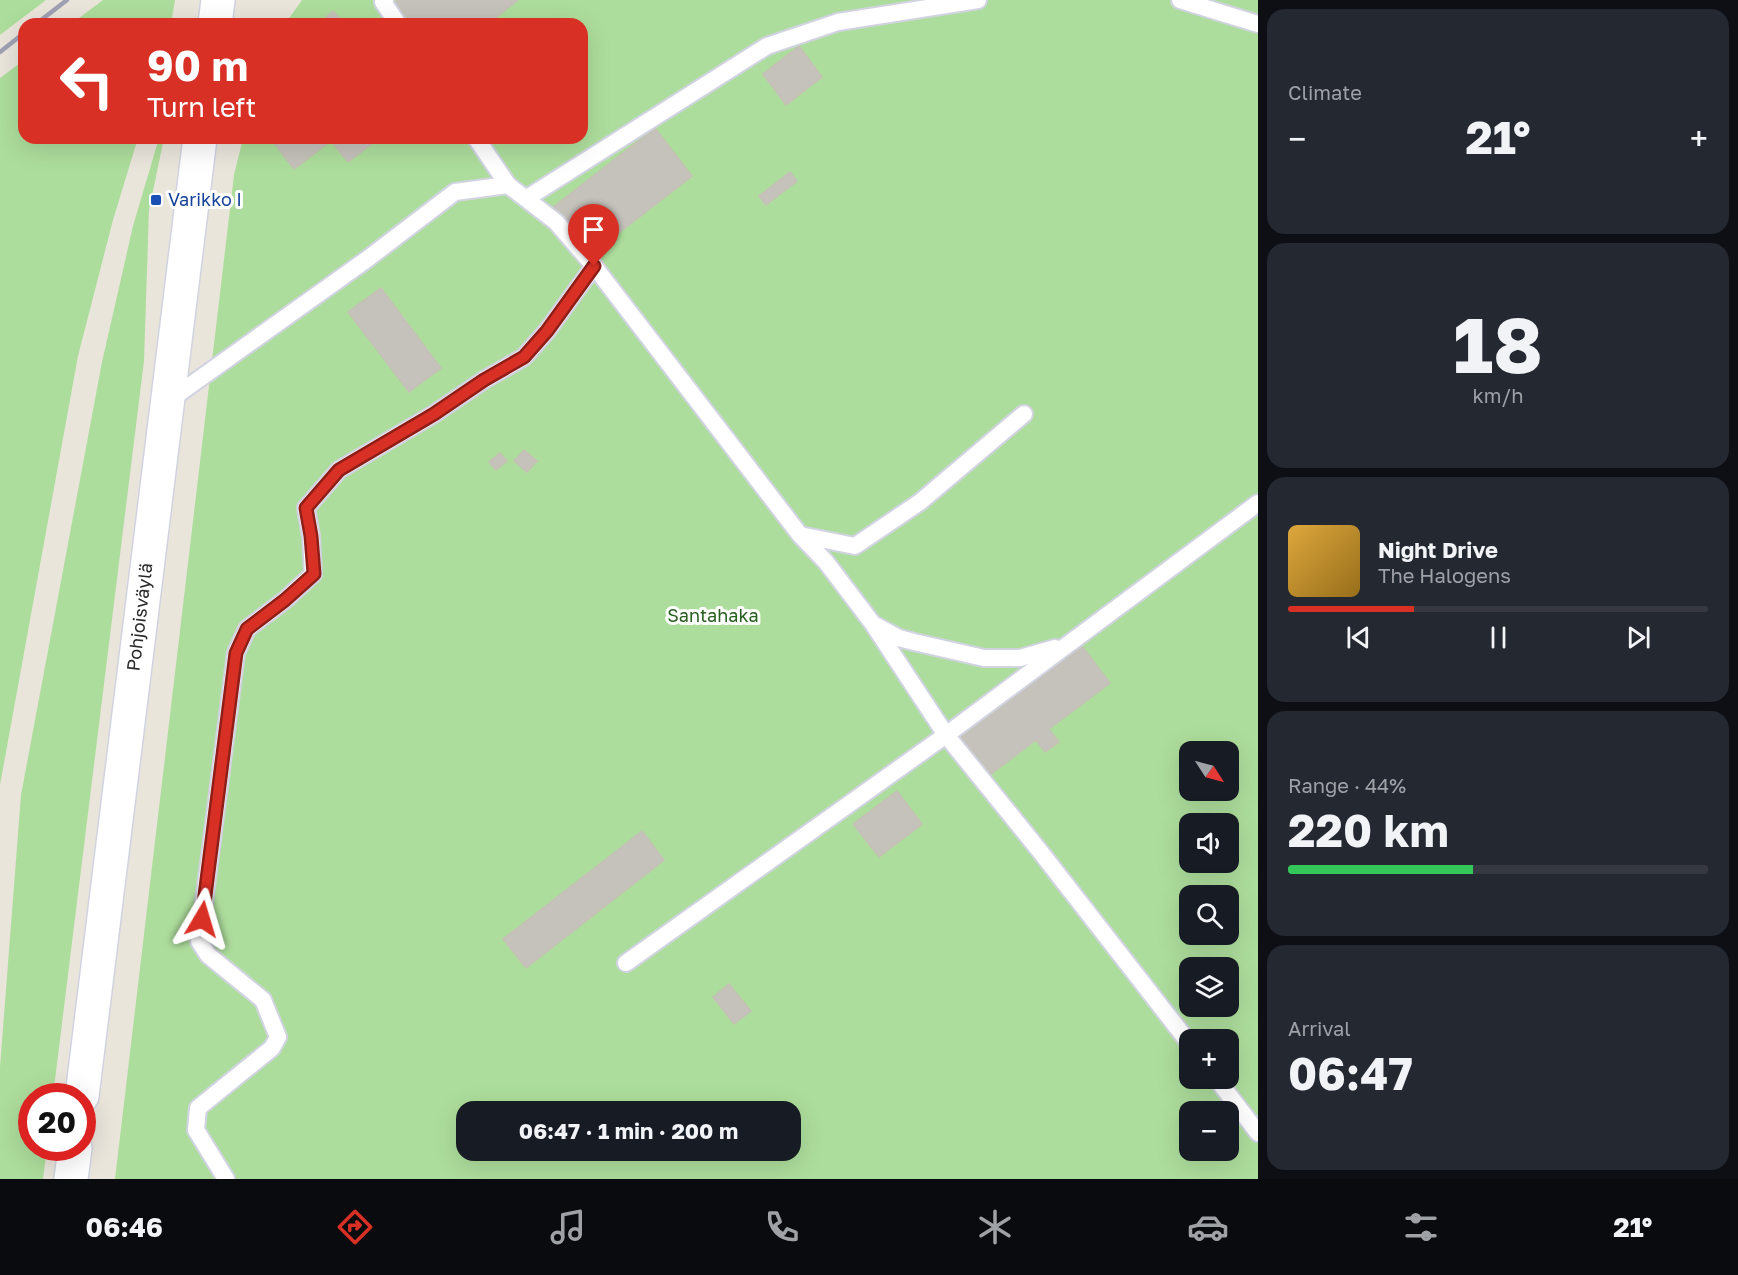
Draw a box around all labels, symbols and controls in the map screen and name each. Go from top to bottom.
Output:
text: 90 m [147,40,248,90]
icon: left [48,42,126,120]
text: Climate [1288,80,1362,104]
text: Turn left [147,91,256,123]
text: 21° [1465,110,1531,164]
text: − [1288,119,1306,158]
text: + [1690,119,1708,158]
place label: Varikko I [168,188,242,210]
marker: Varikko I [149,193,163,207]
pin [568,204,619,266]
icon: arrive [577,213,610,246]
text: 18 [1453,297,1543,390]
text: km/h [1473,383,1523,407]
text: Night Drive [1378,536,1498,563]
street label: Pohjoisväylä [121,561,157,672]
text: The Halogens [1378,563,1511,587]
park label: Santahaka [667,604,759,626]
icon: previous [1342,621,1375,654]
icon: pause [1482,621,1515,654]
icon: next [1622,621,1655,654]
north arrow [1179,741,1239,801]
map controls [1179,741,1239,1161]
text: Range · 44% [1288,773,1406,797]
text: 220 km [1288,803,1449,857]
button: sound [1179,813,1239,873]
button: search [1179,885,1239,945]
position arrow [170,887,234,951]
button: layers [1179,957,1239,1017]
text: Arrival [1288,1016,1351,1040]
button: + [1179,1029,1239,1089]
text: 06:47 [1288,1046,1413,1100]
speed limit sign: 20 [18,1083,96,1161]
button: − [1179,1101,1239,1161]
text: 06:47 · 1 min · 200 m [519,1117,738,1144]
icon: directions [334,1206,376,1248]
icon: music [547,1206,589,1248]
icon: phone [761,1206,803,1248]
icon: climate [974,1206,1016,1248]
icon: car [1187,1206,1229,1248]
icon: filters [1400,1206,1442,1248]
text: 06:46 [86,1211,163,1243]
text: 21° [1613,1211,1652,1243]

